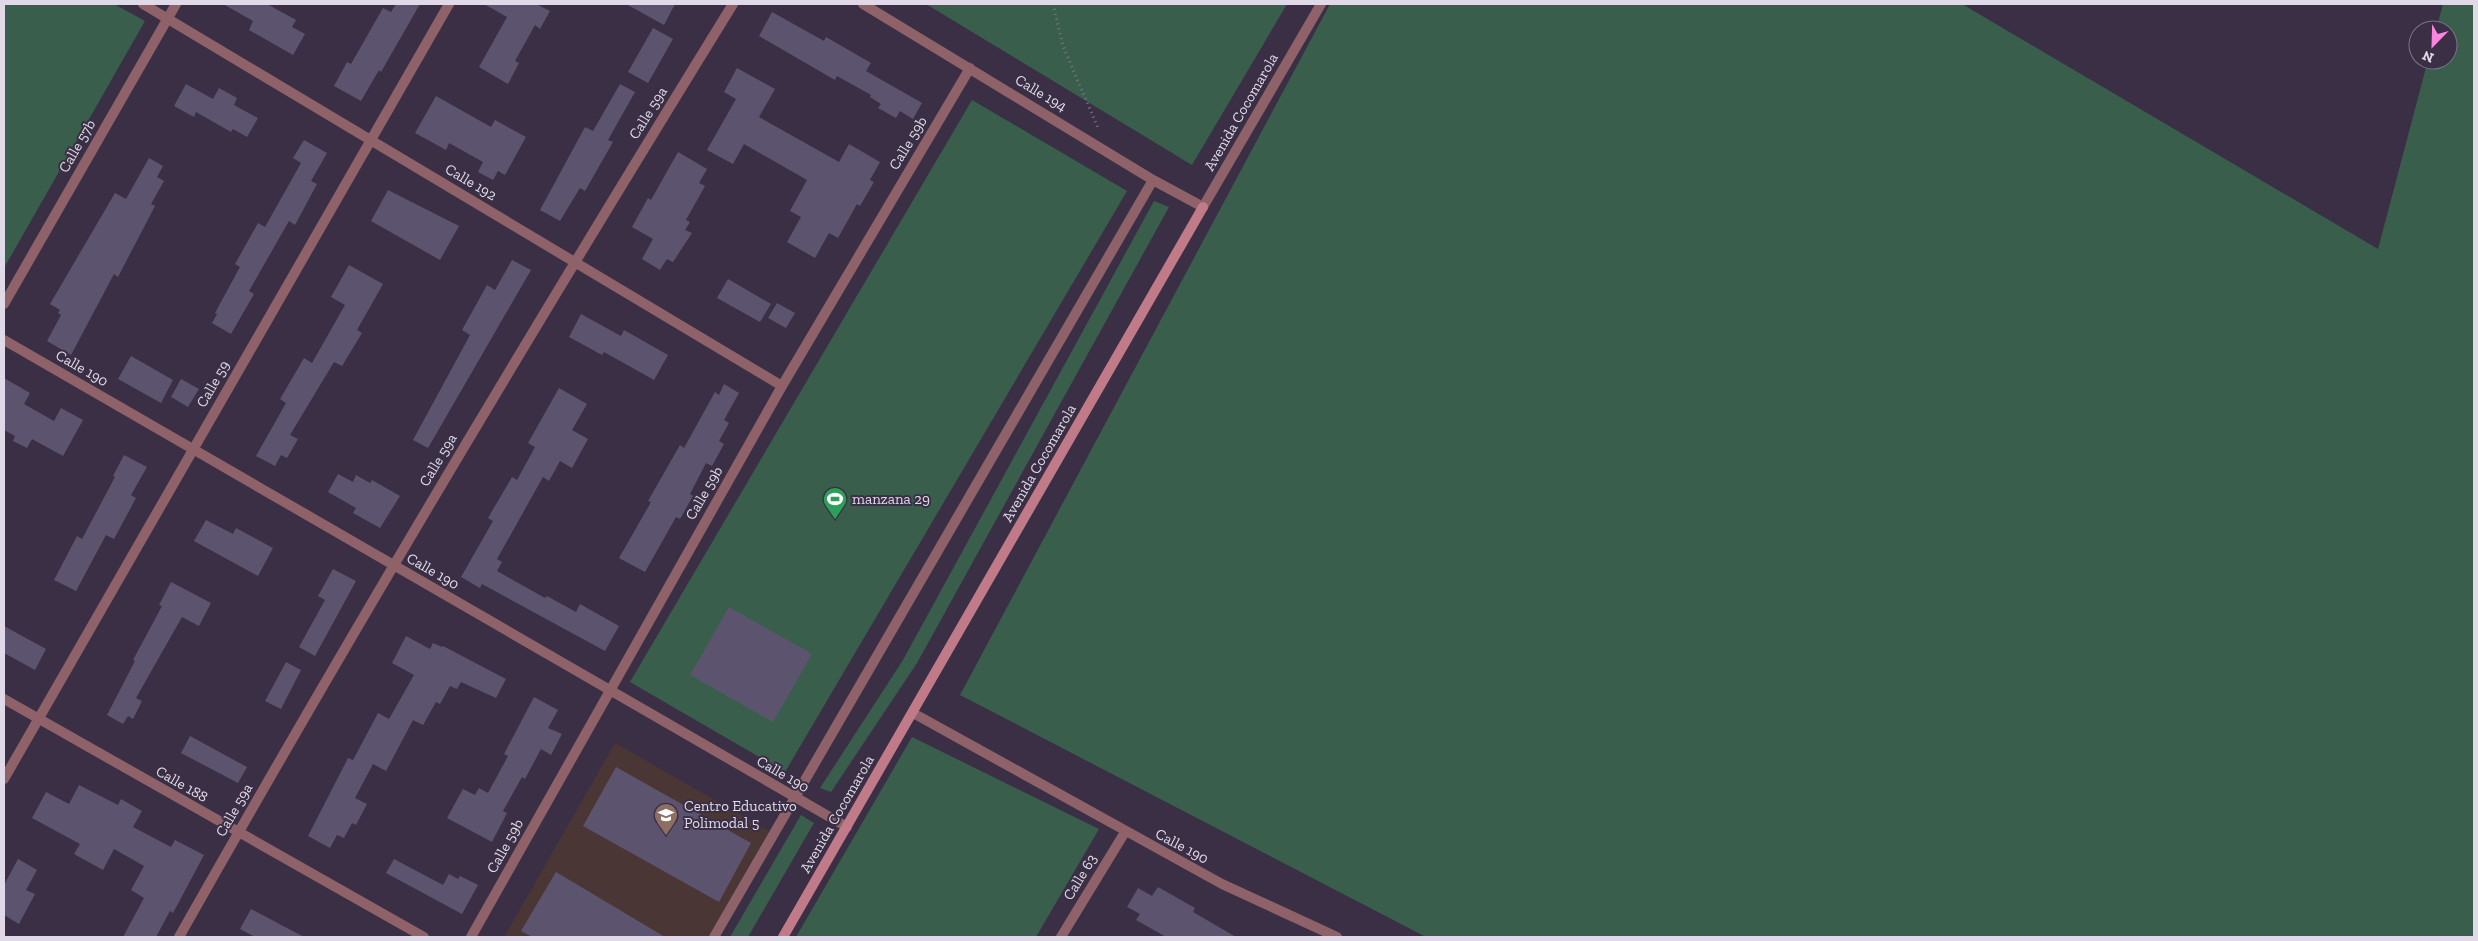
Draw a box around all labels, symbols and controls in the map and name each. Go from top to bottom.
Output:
north arrow [2408,20,2458,70]
text: N [2420,46,2436,66]
street label: Avenida Cocomarola [1200,50,1282,174]
street label: Calle 194 [1012,71,1070,115]
street label: Calle 59a [625,84,671,142]
street label: Calle 59b [885,113,931,173]
street label: Calle 57b [55,116,99,176]
street label: Calle 192 [442,160,500,204]
street label: Calle 190 [52,346,112,390]
street label: Calle 59 [192,357,234,411]
street label: Avenida Cocomarola [998,401,1080,525]
street label: Calle 59a [415,430,461,490]
street label: Calle 59b [681,463,727,523]
sports icon: manzana 29 [822,486,848,520]
place label: manzana 29 [852,490,930,508]
street label: Calle 190 [403,549,463,593]
street label: Calle 190 [753,752,813,796]
street label: Avenida Cocomarola [796,752,878,876]
street label: Calle 188 [153,762,211,806]
street label: Calle 59a [212,780,256,840]
place label: Centro Educativo Polimodal 5 [684,797,797,832]
school or university icon: Centro Educativo Polimodal 5 [653,802,679,836]
street label: Calle 59b [483,816,527,876]
street label: Calle 190 [1152,824,1212,868]
street label: Calle 63 [1059,851,1101,903]

